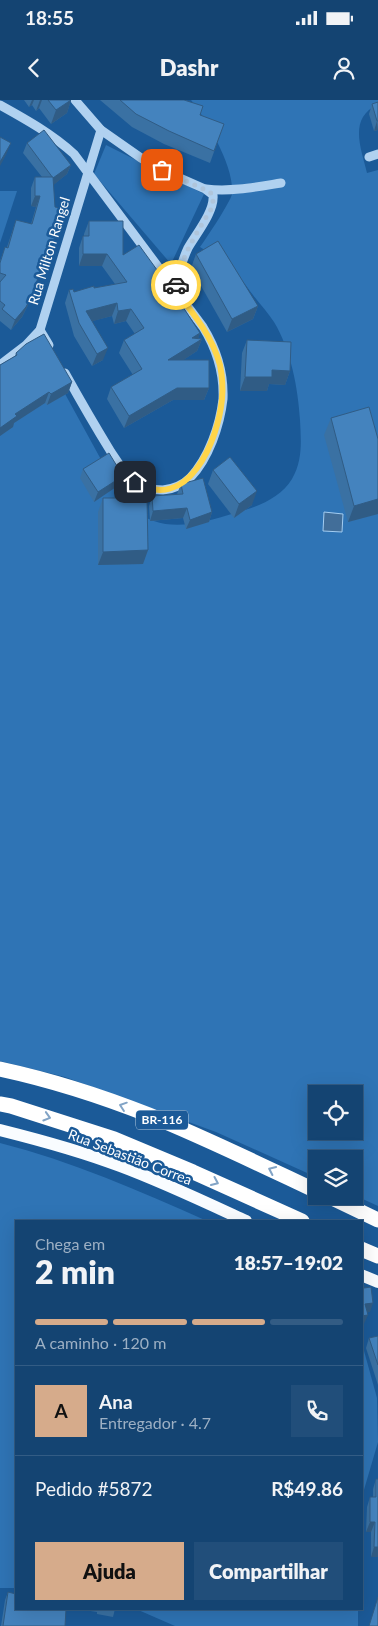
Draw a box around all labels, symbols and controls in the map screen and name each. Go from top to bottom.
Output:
text: 18:55 [25,6,74,29]
icon: back [20,54,48,82]
text: Dashr [160,54,218,81]
icon: person [330,54,358,82]
pin [141,149,183,191]
icon: bag [148,156,176,184]
street label: Rua Milton Rangel [24,195,73,307]
courier [151,260,201,310]
icon: car [162,271,190,299]
pin [114,461,156,503]
icon: home [121,468,149,496]
map controls [308,1085,363,1205]
button: locate [308,1085,363,1140]
one-way arrow [119,1102,128,1112]
road number: BR-116 [136,1110,188,1130]
one-way arrow [42,1112,51,1122]
street label: Rua Sebastião Correa [66,1125,194,1188]
button: layers [308,1150,363,1205]
one-way arrow [268,1166,277,1177]
one-way arrow [210,1175,219,1186]
text: Chega em [35,1234,105,1253]
text: 18:57–19:02 [234,1251,343,1274]
text: 2 min [35,1252,115,1291]
text: A caminho · 120 m [35,1333,166,1352]
button: phone [291,1385,343,1437]
text: Ana [99,1390,133,1413]
text: A [54,1399,68,1422]
text: Entregador · 4.7 [99,1413,211,1432]
text: Pedido #5872 [35,1477,153,1500]
text: R$49.86 [271,1477,343,1500]
button: Ajuda [35,1542,184,1600]
button: Compartilhar [194,1542,343,1600]

